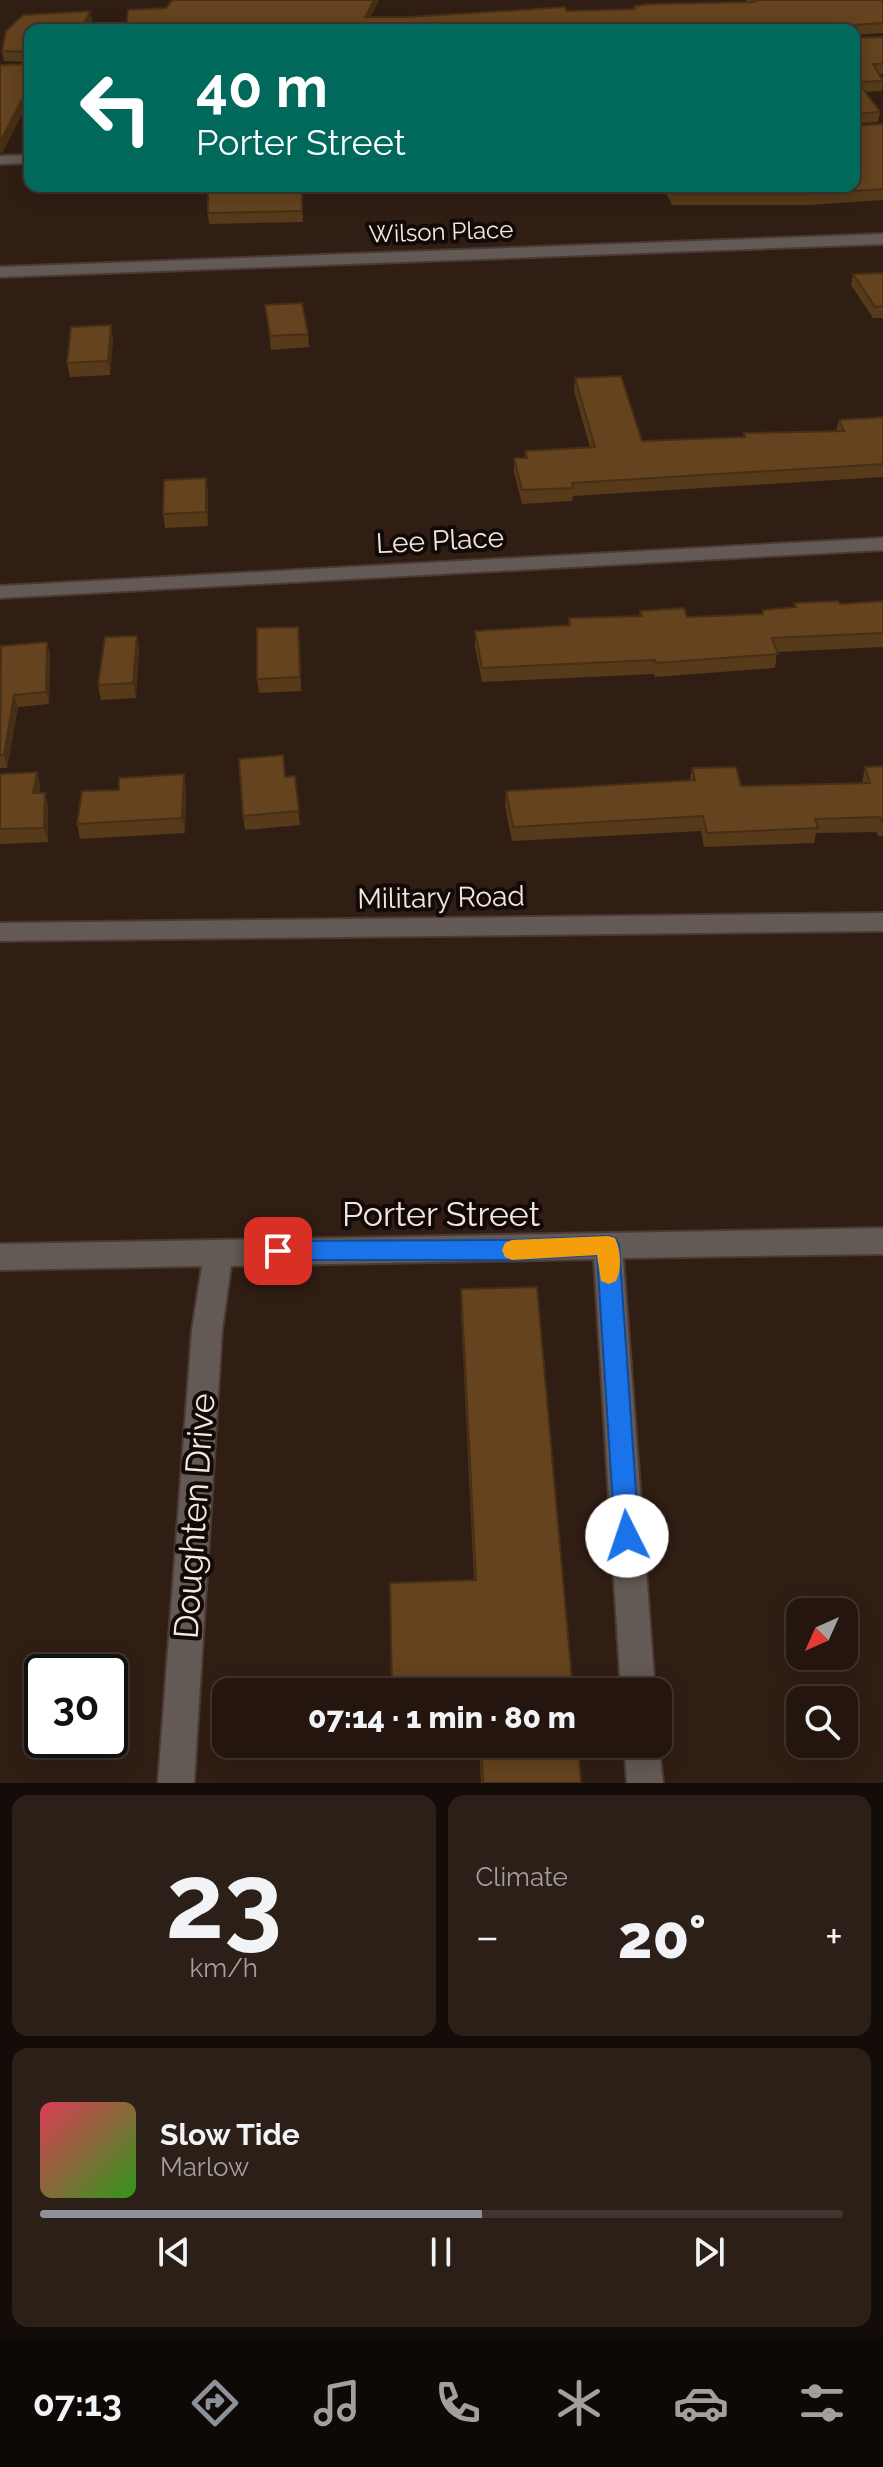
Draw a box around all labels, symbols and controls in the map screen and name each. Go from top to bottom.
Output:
text: 40 m [196,54,328,120]
icon: left [64,56,168,160]
text: Porter Street [196,121,406,163]
street label: Wilson Place [368,214,514,249]
street label: Lee Place [375,521,505,560]
street label: Military Road [357,880,525,915]
street label: Porter Street [342,1194,541,1234]
pin [244,1217,312,1285]
icon: arrive [256,1229,300,1273]
street label: Doughten Drive [165,1392,223,1640]
position arrow [585,1494,669,1578]
north arrow [786,1598,858,1670]
map controls [786,1598,858,1758]
speed limit sign: 30 [24,1654,128,1758]
button: search [786,1686,858,1758]
text: 07:14 · 1 min · 80 m [308,1700,576,1735]
text: 23 [165,1840,282,1962]
text: Climate [476,1862,568,1892]
text: 20° [618,1902,706,1972]
text: − [476,1911,499,1962]
text: + [825,1911,843,1962]
text: km/h [189,1953,258,1983]
text: Slow Tide [160,2117,300,2152]
text: Marlow [160,2152,249,2182]
icon: previous [152,2230,196,2274]
icon: pause [419,2230,463,2274]
icon: next [687,2230,731,2274]
icon: directions [187,2375,243,2431]
icon: music [309,2375,365,2431]
icon: phone [430,2375,486,2431]
icon: climate [551,2375,607,2431]
icon: car [673,2375,729,2431]
icon: filters [794,2375,850,2431]
text: 07:13 [33,2382,122,2424]

